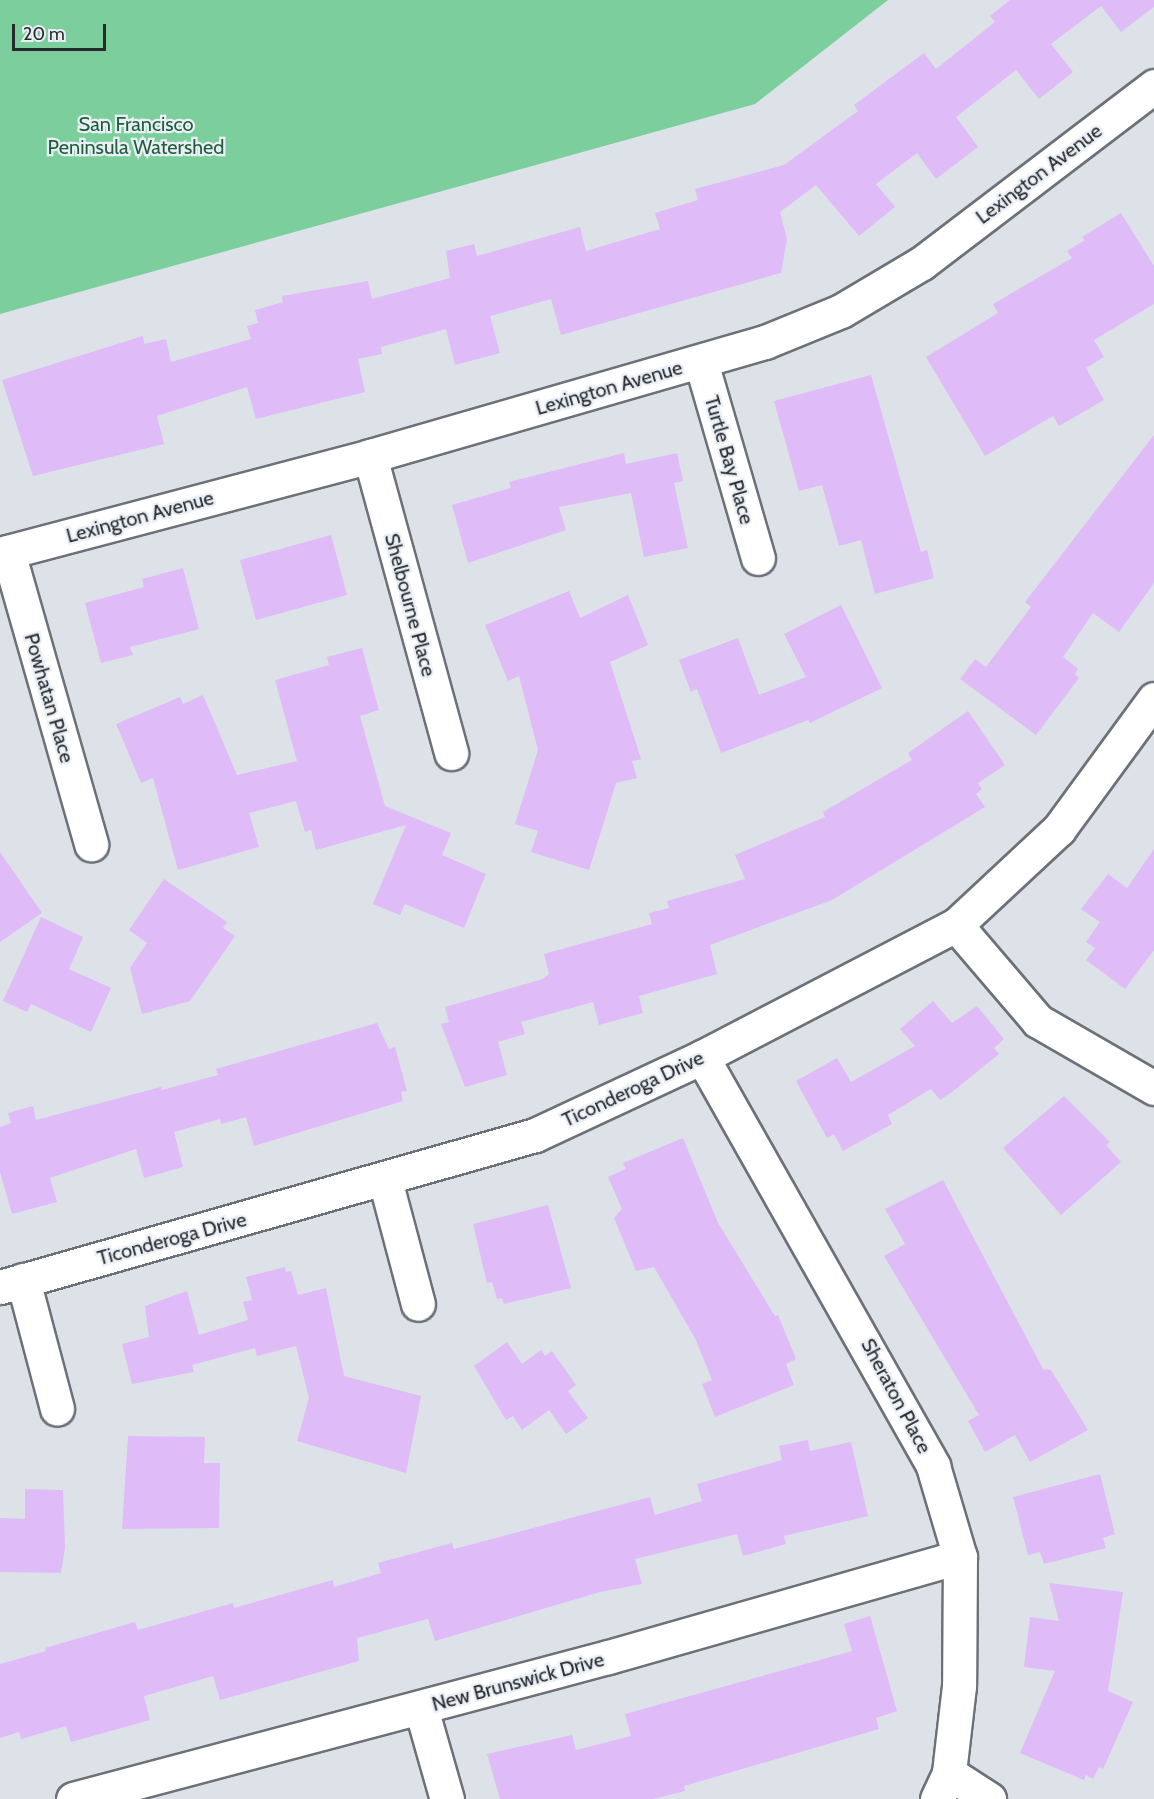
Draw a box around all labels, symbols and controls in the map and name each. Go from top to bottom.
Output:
scale bar [15,12,110,50]
text: 20 m [23,23,65,45]
park label: San Francisco Peninsula Watershed [48,112,224,159]
street label: Lexington Avenue [971,119,1107,229]
street label: Lexington Avenue [533,356,685,420]
street label: Turtle Bay Place [699,393,759,527]
street label: Lexington Avenue [64,486,216,548]
street label: Shelbourne Place [379,531,441,679]
street label: Powhatan Place [19,630,79,766]
street label: Ticonderoga Drive [559,1046,707,1132]
street label: Ticonderoga Drive [95,1208,249,1270]
street label: Sheraton Place [856,1335,936,1457]
street label: New Brunswick Drive [429,1647,607,1717]

